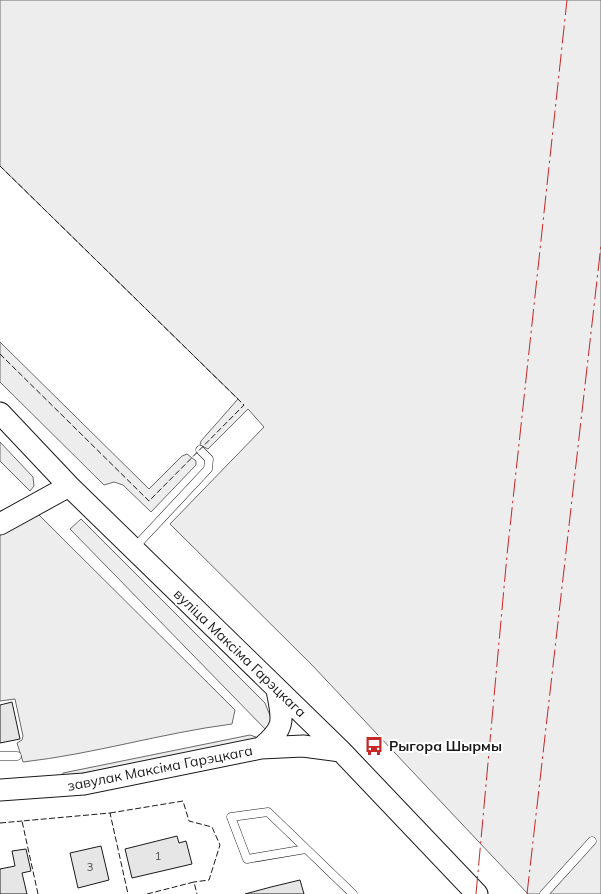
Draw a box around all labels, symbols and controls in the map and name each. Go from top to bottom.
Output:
street label: вуліца Максіма Гарэцкага [170,585,310,721]
bus stop icon: Рыгора Шырмы [363,735,385,757]
place label: Рыгора Шырмы [389,737,502,755]
street label: завулак Максіма Гарэцкага [66,741,254,795]
house number: 1 [155,849,161,863]
house number: 3 [87,860,93,874]

